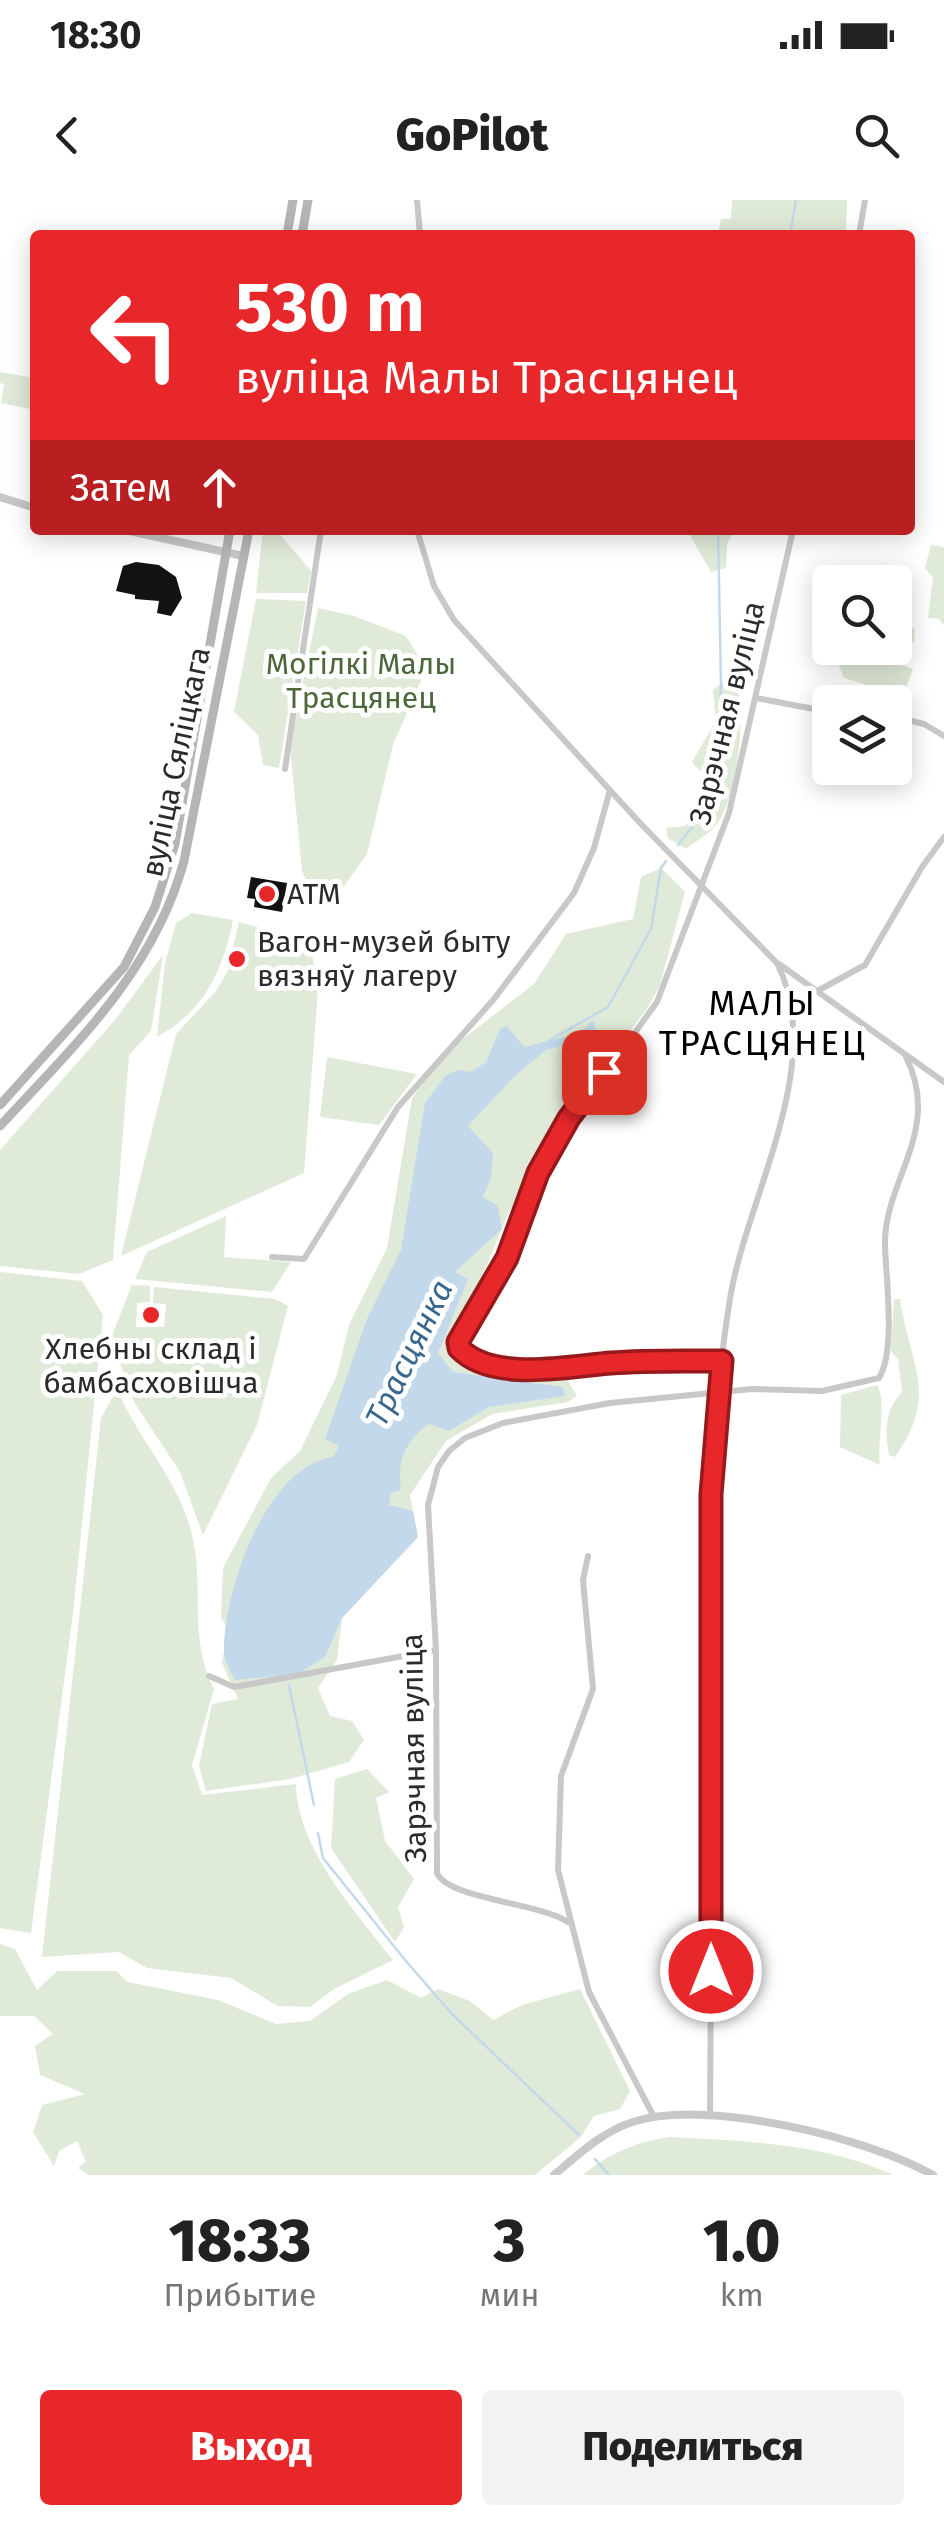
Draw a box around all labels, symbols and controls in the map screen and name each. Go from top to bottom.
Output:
text: 18:30 [50,12,141,58]
icon: back [40,108,95,163]
text: GoPilot [396,108,548,162]
icon: search [849,108,904,163]
text: 530 m [235,266,425,350]
icon: left [70,270,200,400]
text: вуліца Малы Трасцянец [235,351,737,405]
icon: ahead [192,460,247,515]
text: Затем [70,465,172,511]
map controls [812,565,912,785]
button: search [812,565,912,665]
street label: Зарэчная вуліца [682,597,772,829]
street label: вуліца Сяліцкага [134,644,218,880]
park label: Могілкі Малы Трасцянец [266,646,456,716]
button: layers [812,685,912,785]
place label: АТМ [287,876,341,912]
marker: АТМ [256,883,278,905]
place label: Вагон-музей быту вязняў лагеру [257,924,511,994]
marker: Вагон-музей быту вязняў лагеру [226,948,248,970]
district label: МАЛЫ ТРАСЦЯНЕЦ [659,982,867,1064]
pin [562,1030,647,1115]
icon: arrive [577,1045,632,1100]
water label: Трасцянка [357,1274,461,1432]
marker: Хлебны склад і бамбасховішча [140,1304,162,1326]
place label: Хлебны склад і бамбасховішча [43,1331,259,1401]
street label: Зарэчная вуліца [394,1633,434,1863]
position arrow [659,1919,763,2023]
text: 18:33 [169,2205,311,2277]
text: 3 [494,2205,525,2277]
text: 1.0 [703,2205,781,2277]
text: Прибытие [163,2276,316,2314]
text: мин [480,2276,539,2314]
text: km [720,2276,764,2314]
button: Выход [40,2390,462,2505]
button: Поделиться [482,2390,904,2505]

